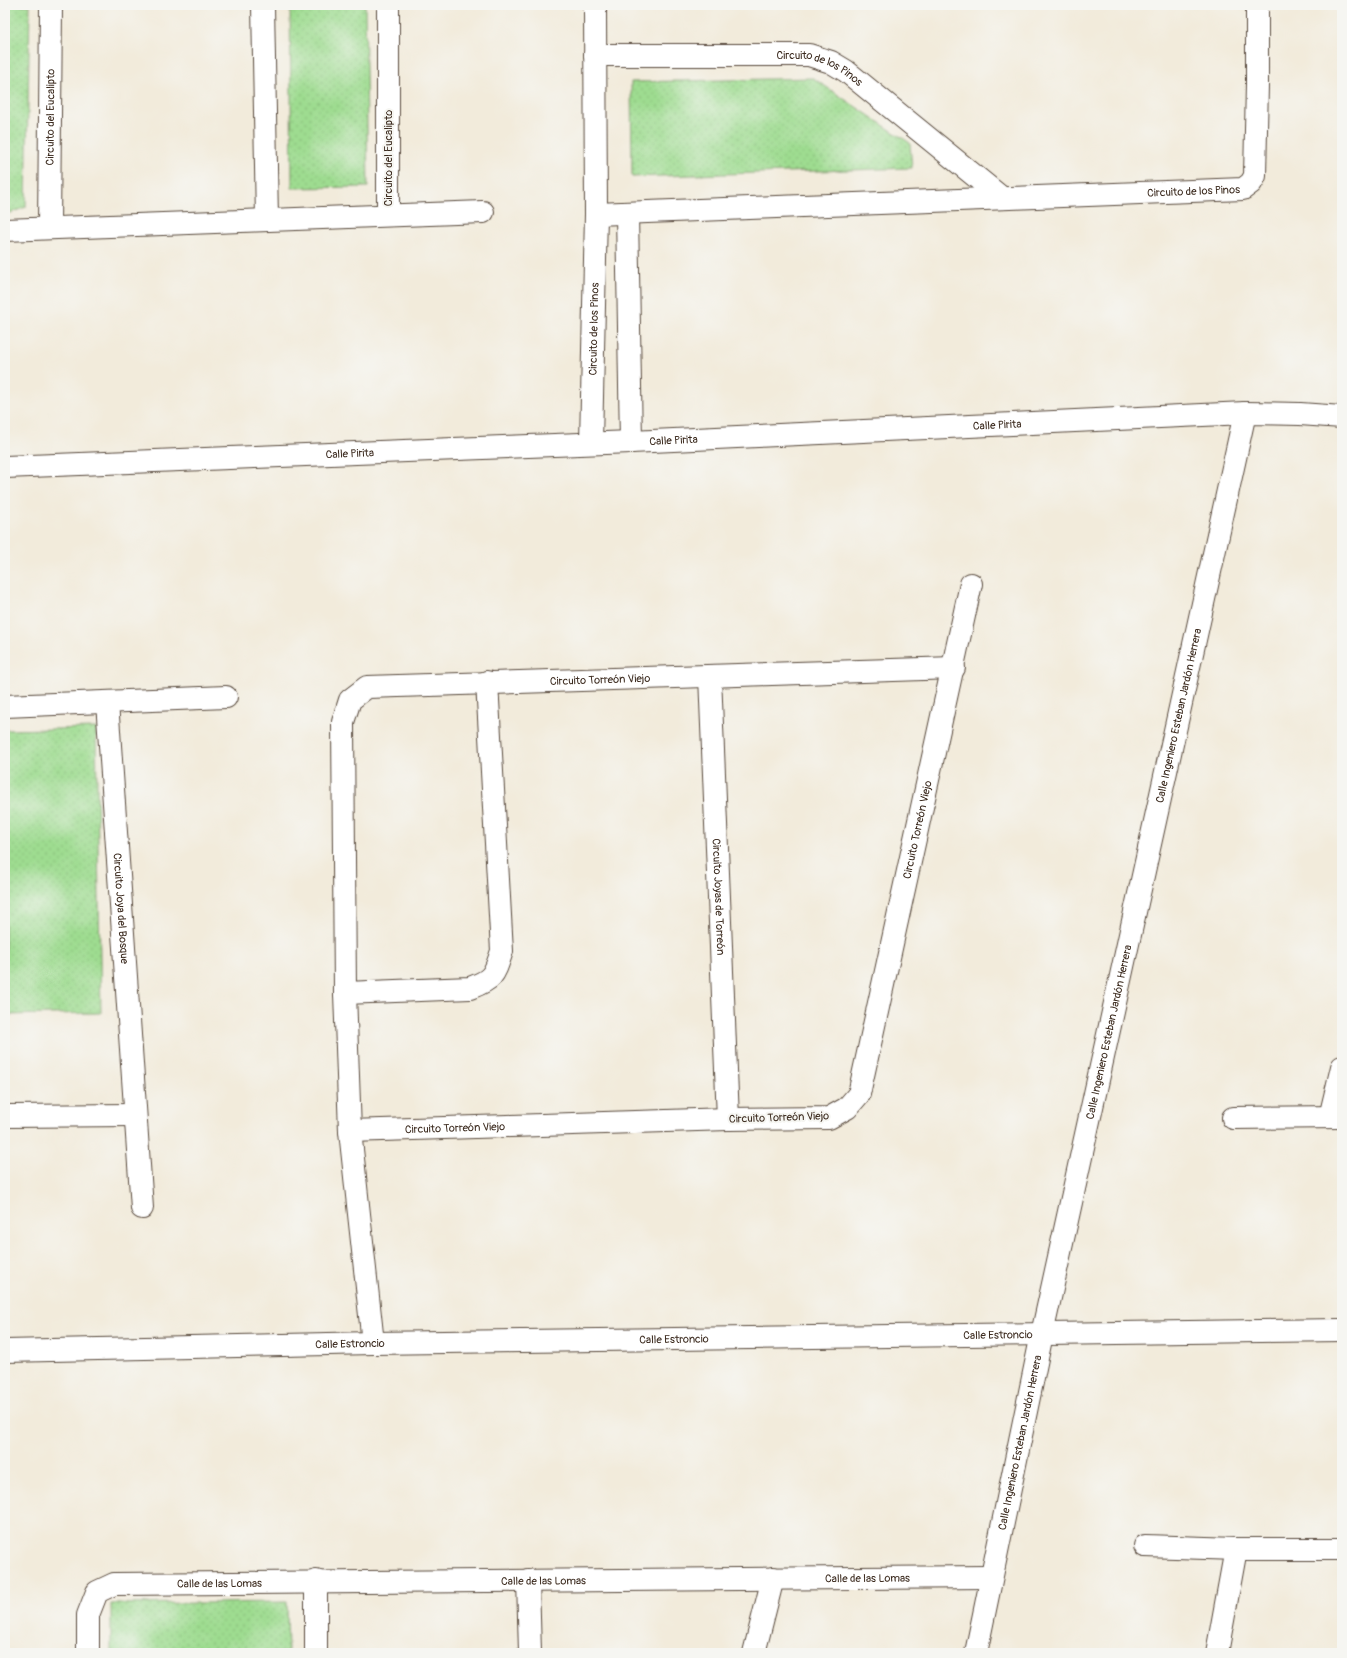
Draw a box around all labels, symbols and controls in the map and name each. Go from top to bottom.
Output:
street label: Circuito de los Pinos [777,49,865,89]
street label: Circuito del Eucalipto [44,69,57,165]
street label: Circuito del Eucalipto [382,110,395,206]
street label: Circuito de los Pinos [1147,183,1240,200]
street label: Circuito de los Pinos [586,282,602,376]
street label: Calle Pirita [973,418,1022,433]
street label: Calle Pirita [649,433,698,448]
street label: Calle Pirita [325,446,374,461]
street label: Calle Ingeniero Esteban Jardón Herrera [1153,627,1204,804]
street label: Circuito Torreón Viejo [550,672,650,688]
street label: Circuito Torreón Viejo [900,779,935,880]
street label: Circuito Joyas de Torreón [710,838,727,956]
street label: Circuito Joya del Bosque [110,853,131,965]
street label: Calle Ingeniero Esteban Jardón Herrera [1084,944,1135,1121]
street label: Circuito Torreón Viejo [729,1109,829,1126]
street label: Circuito Torreón Viejo [405,1120,505,1136]
street label: Calle Estroncio [963,1328,1033,1342]
street label: Calle Estroncio [639,1332,709,1346]
street label: Calle Estroncio [315,1337,385,1351]
street label: Calle Ingeniero Esteban Jardón Herrera [996,1354,1044,1531]
street label: Calle de las Lomas [825,1572,910,1585]
street label: Calle de las Lomas [501,1574,586,1588]
street label: Calle de las Lomas [177,1577,262,1590]

